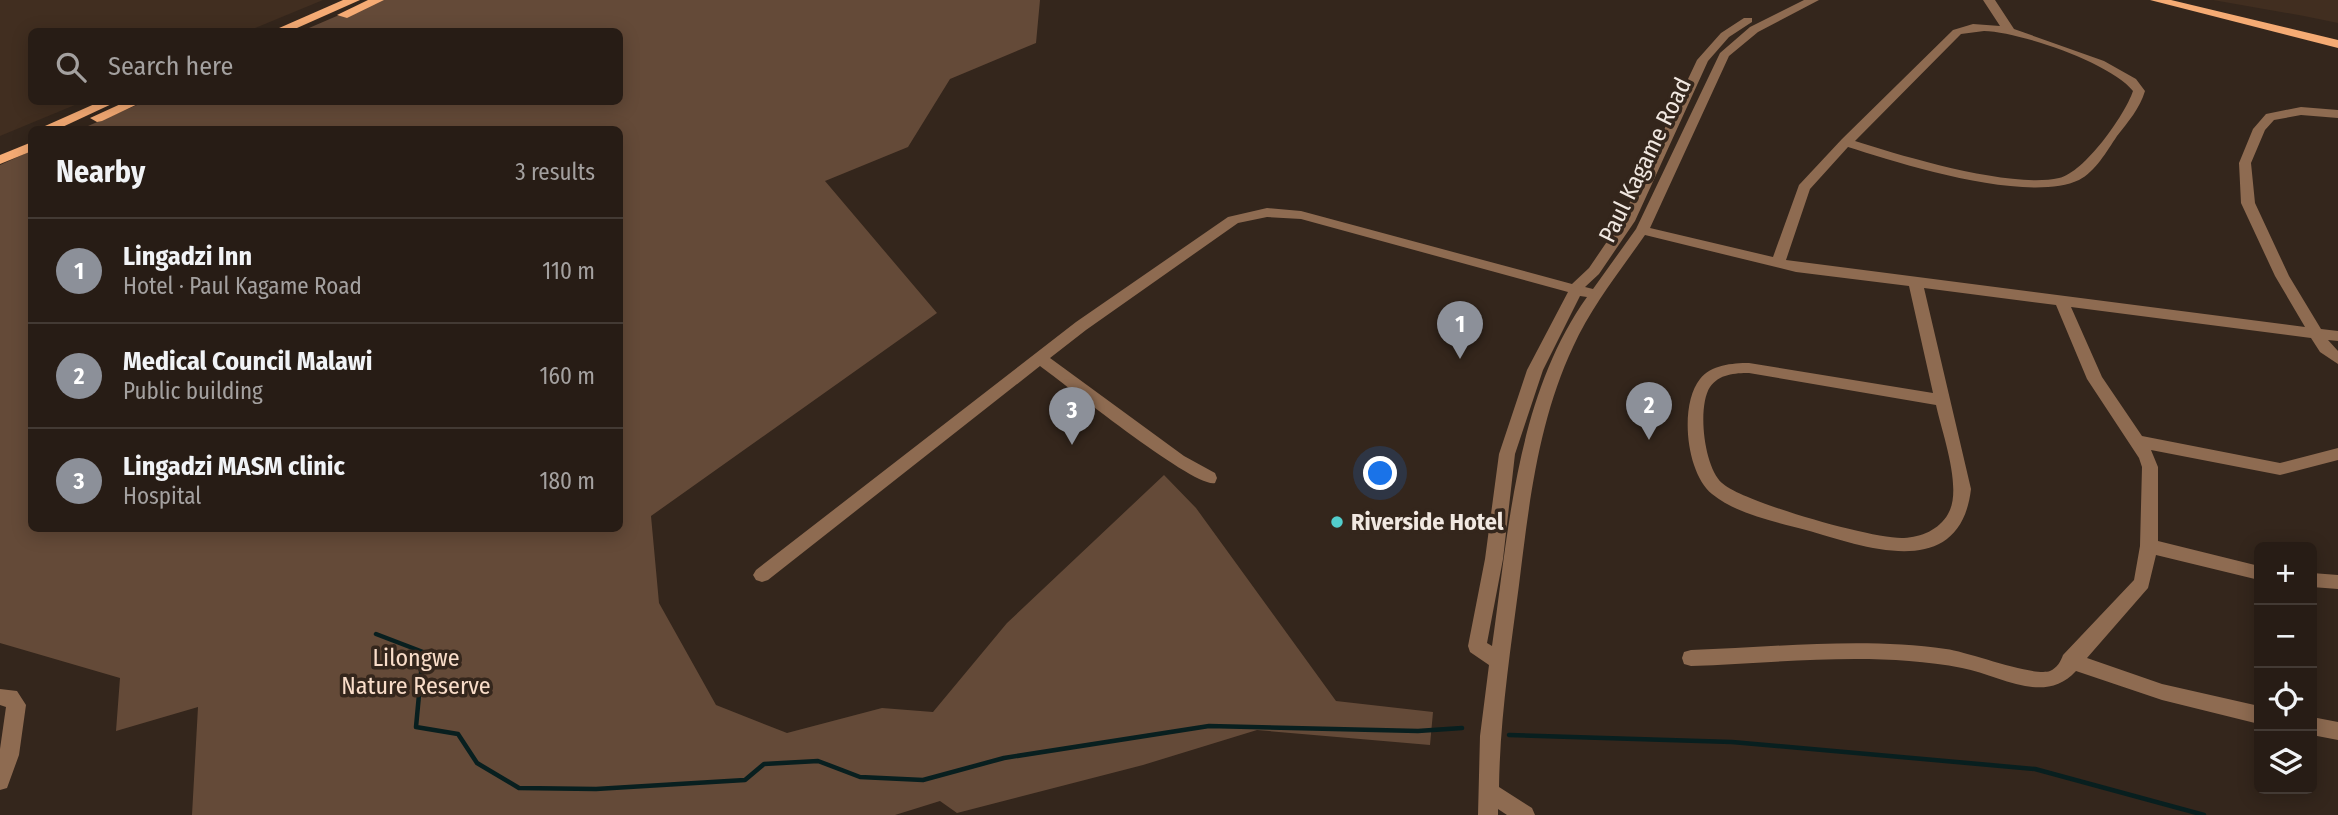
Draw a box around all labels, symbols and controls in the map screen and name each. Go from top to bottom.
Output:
search box [28,28,623,105]
icon: search [52,48,90,86]
text: Search here [108,51,233,82]
street label: Paul Kagame Road [1593,73,1697,247]
text: Nearby [56,154,145,190]
text: 3 results [515,158,595,186]
text: Lingadzi Inn [123,241,252,272]
text: 1 [74,257,84,285]
text: 110 m [542,257,595,285]
text: Hotel · Paul Kagame Road [123,272,362,300]
pin: 1 [1437,301,1483,359]
text: Medical Council Malawi [123,346,372,377]
text: 2 [74,362,84,390]
text: 160 m [540,362,595,390]
text: Public building [123,377,263,405]
pin: 2 [1626,382,1672,440]
pin: 3 [1049,387,1095,445]
text: Lingadzi MASM clinic [123,451,345,482]
your location [1363,456,1397,490]
text: 3 [74,467,84,495]
text: 180 m [539,467,595,495]
text: Hospital [123,482,201,510]
place label: Riverside Hotel [1351,508,1504,536]
marker: Riverside Hotel [1329,514,1345,530]
map controls [2254,542,2317,794]
button: + [2254,542,2317,605]
button: − [2254,605,2317,668]
park label: Lilongwe Nature Reserve [341,644,491,700]
button: locate [2254,668,2317,731]
button: layers [2254,731,2317,794]

